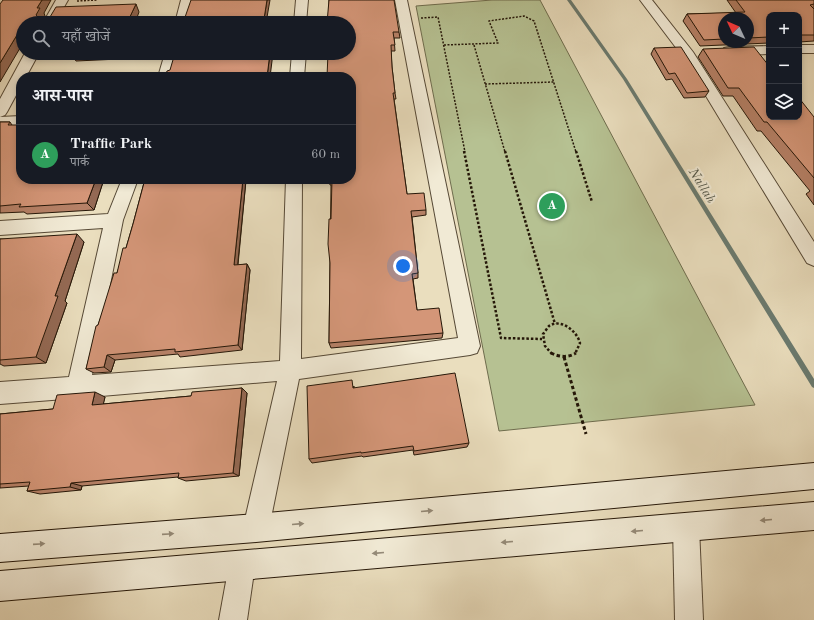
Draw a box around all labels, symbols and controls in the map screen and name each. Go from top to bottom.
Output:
north arrow [718,12,754,48]
map controls [766,12,802,120]
button: + [766,12,802,48]
search box [16,16,356,60]
icon: search [30,27,52,49]
text: यहाँ खोजें [62,30,110,45]
button: − [766,48,802,84]
button: layers [766,84,802,120]
text: आस-पास [32,88,92,105]
text: Traffic Park [70,137,152,152]
text: A [40,148,50,161]
text: 60 m [311,148,340,161]
text: पार्क [70,156,89,169]
water label: Nallah [686,165,718,206]
pin: A [539,191,565,221]
your location [393,256,413,276]
one-way arrow [421,508,434,515]
one-way arrow [760,516,772,523]
one-way arrow [292,520,304,527]
one-way arrow [631,528,643,534]
one-way arrow [162,531,175,538]
one-way arrow [501,539,513,546]
one-way arrow [33,541,45,548]
one-way arrow [372,550,384,557]

